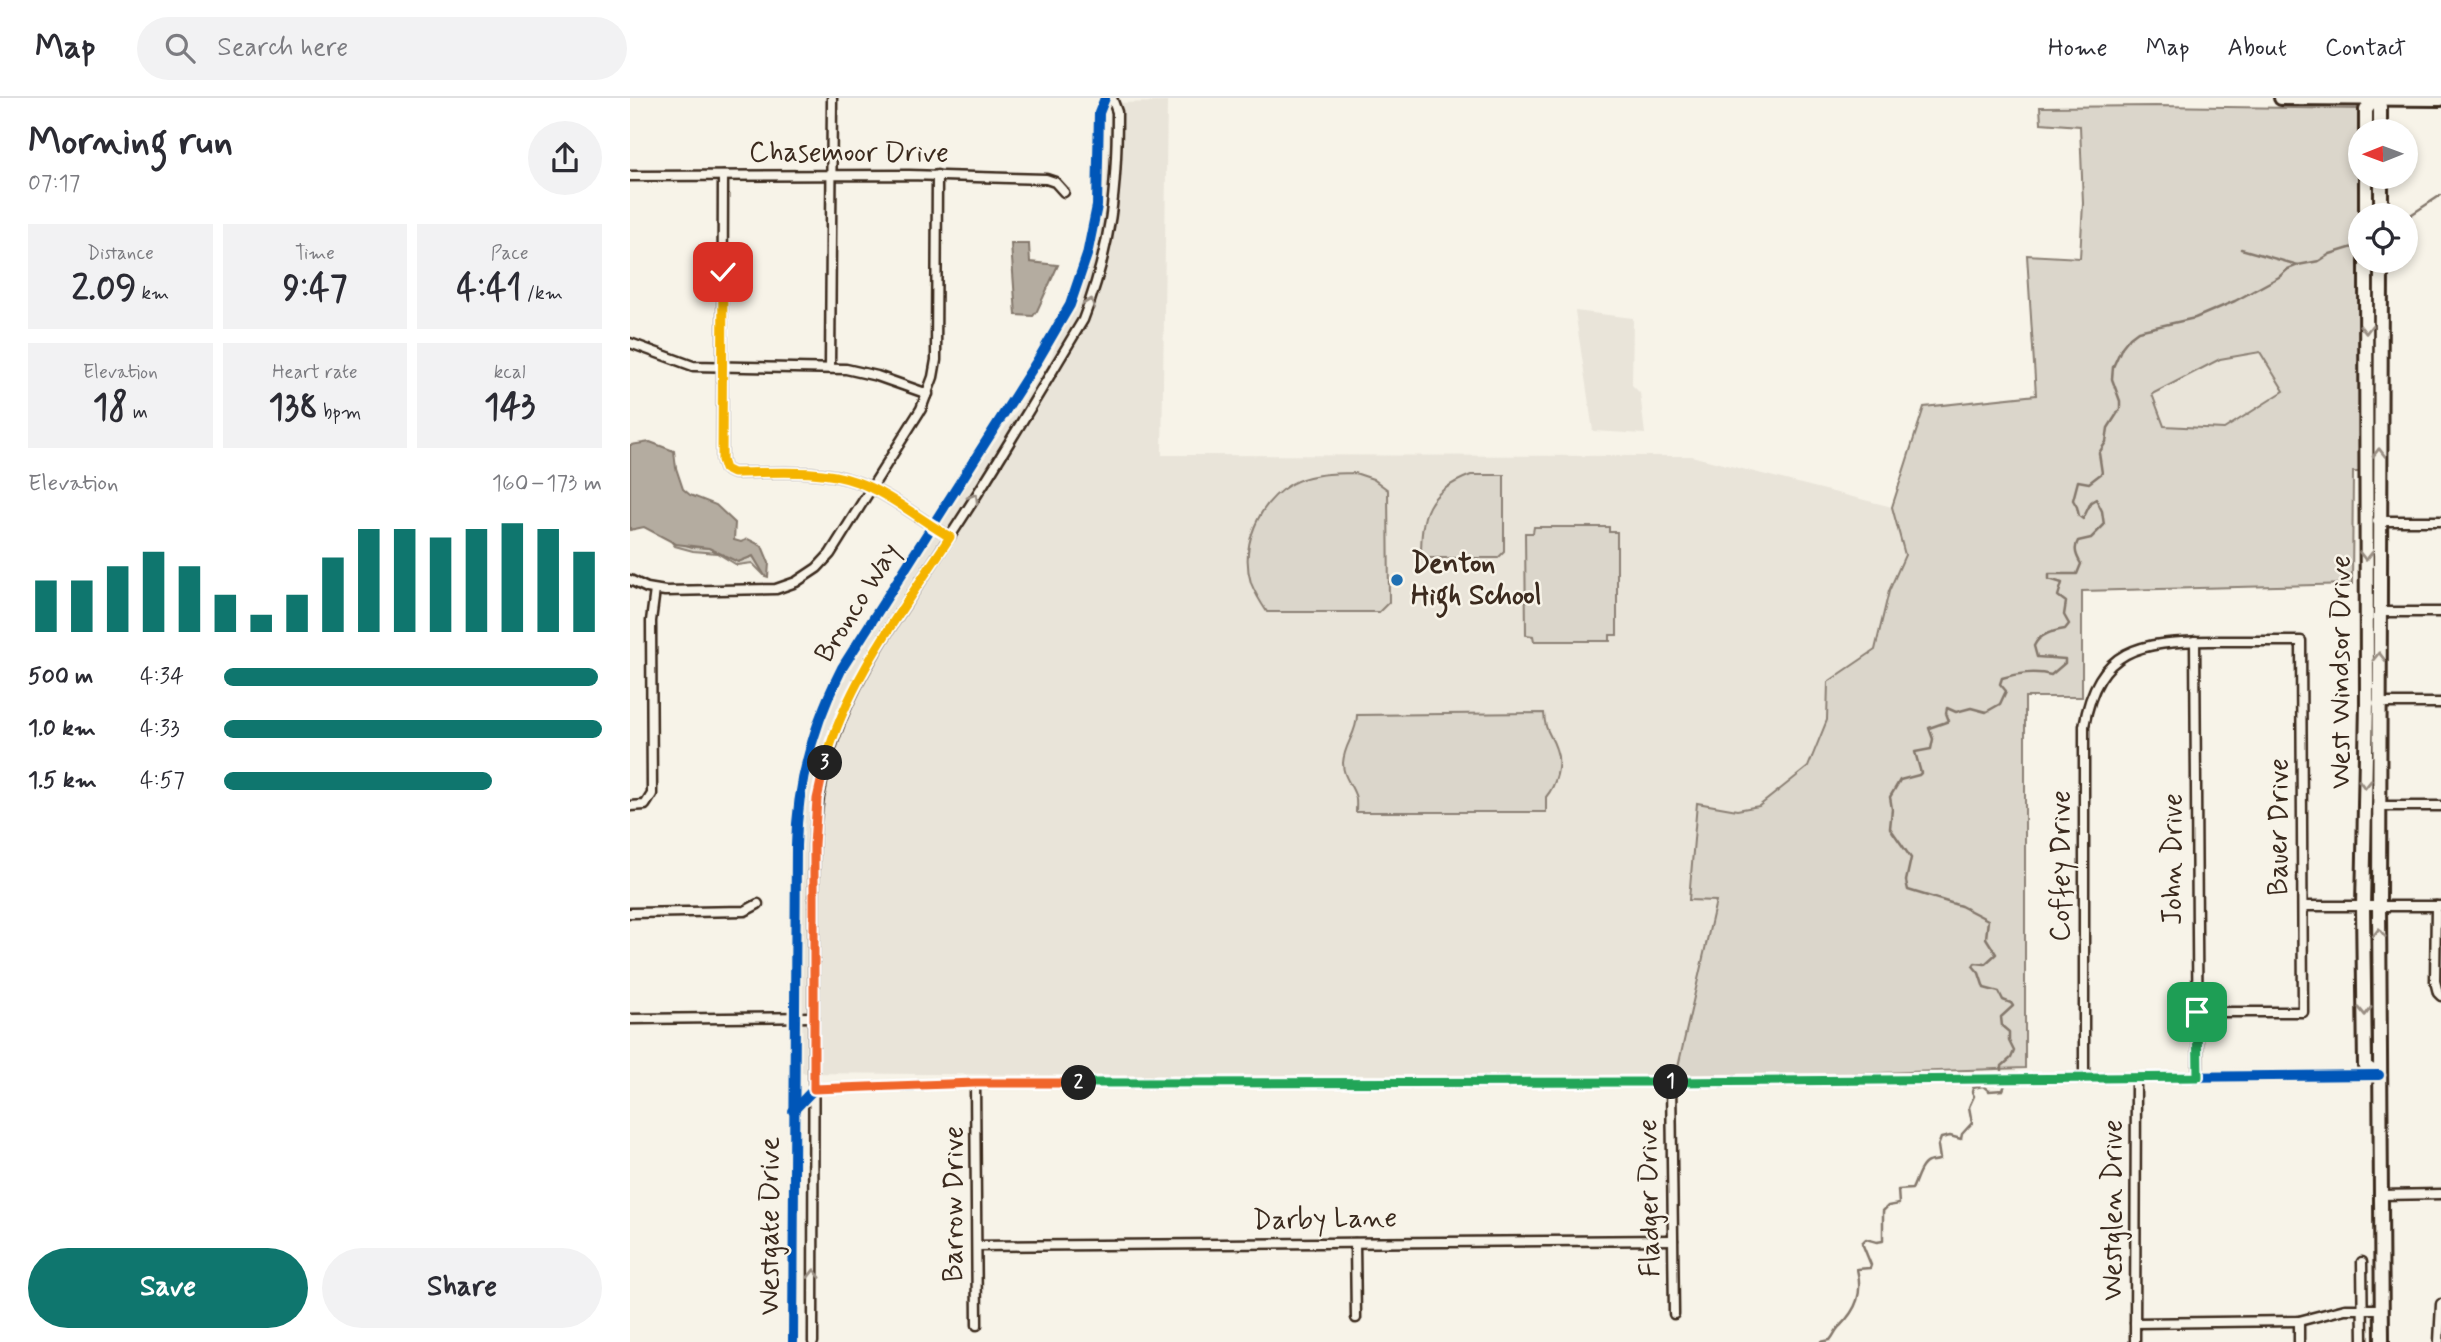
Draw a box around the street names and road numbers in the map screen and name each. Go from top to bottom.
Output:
street label: Chasemoor Drive [749,135,949,172]
street label: Bronco Way [807,536,909,670]
street label: West Windsor Drive [2323,555,2360,789]
street label: Bauer Drive [2261,758,2298,896]
street label: Coffey Drive [2043,790,2080,942]
street label: John Drive [2155,793,2192,925]
street label: Fladger Drive [1630,1118,1670,1278]
street label: Westglen Drive [2095,1119,2132,1301]
street label: Barrow Drive [936,1126,973,1282]
street label: Westgate Drive [752,1137,789,1315]
street label: Darby Lane [1252,1200,1398,1240]

